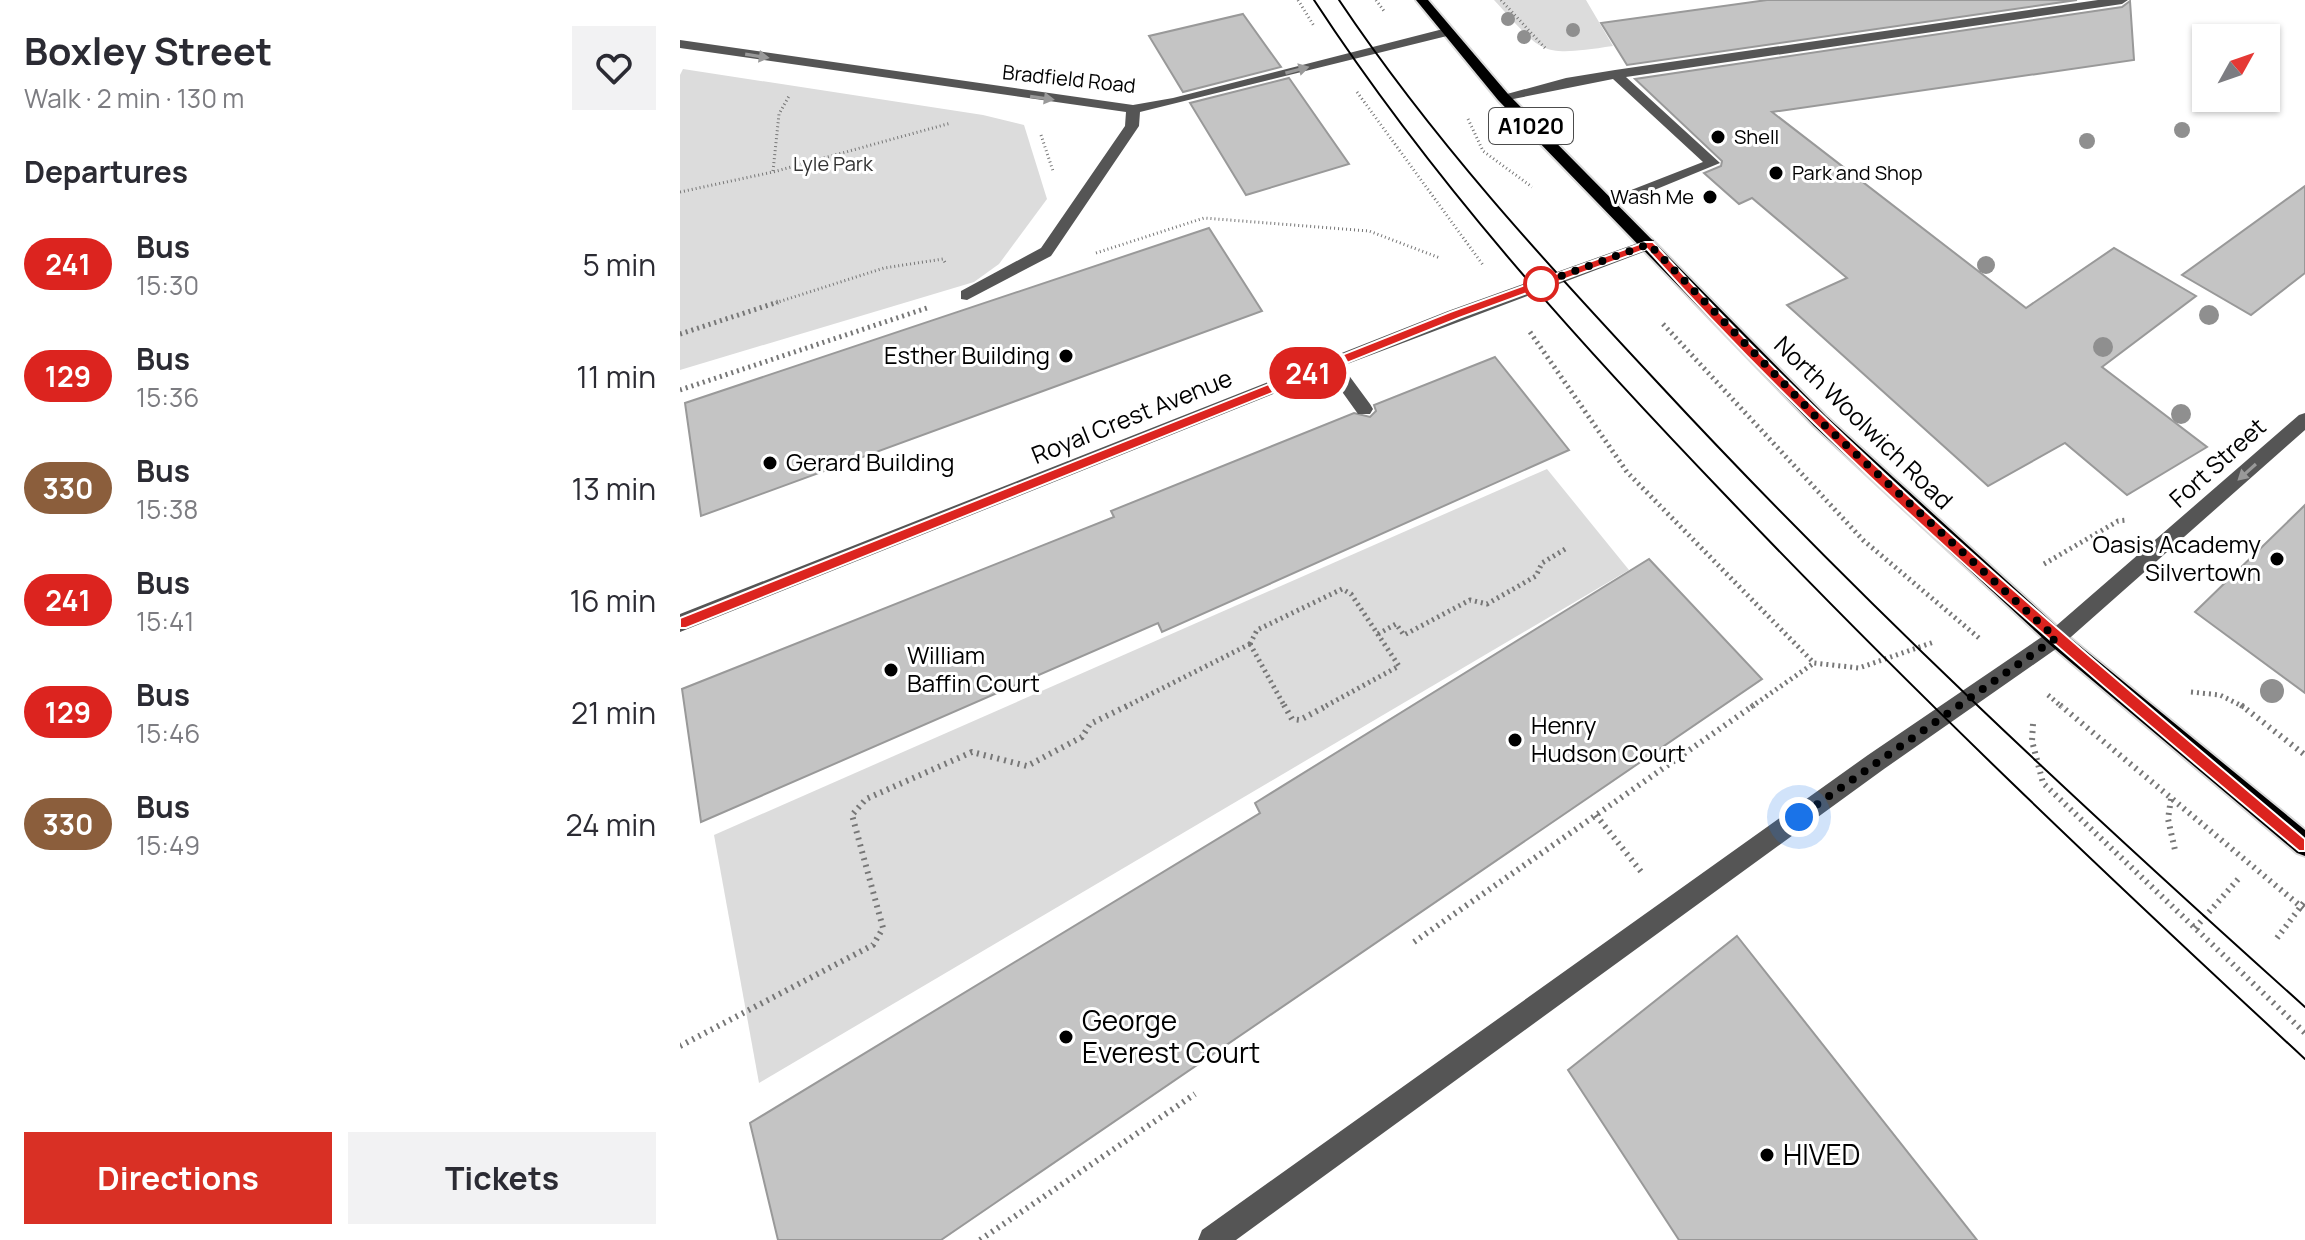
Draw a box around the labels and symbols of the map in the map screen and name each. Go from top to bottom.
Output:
north arrow [2192,24,2280,112]
one-way arrow [745,50,770,62]
street label: Bradfield Road [1001,58,1137,99]
one-way arrow [1284,63,1309,75]
one-way arrow [1030,92,1055,105]
road number: A1020 [1489,108,1573,144]
place label: Shell [1734,123,1779,150]
marker: Shell [1709,128,1727,146]
park label: Lyle Park [793,150,874,177]
place label: Park and Shop [1792,159,1923,186]
marker: Park and Shop [1767,164,1785,182]
place label: Wash Me [1610,183,1694,210]
marker: Wash Me [1701,188,1719,206]
unlabelled marker [1524,267,1558,301]
street label: North Woolwich Road [1768,328,1960,516]
place label: Esther Building [884,338,1050,371]
marker: Esther Building [1057,347,1075,365]
line badge: 241 [1262,347,1354,399]
street label: Royal Crest Avenue [1026,360,1237,471]
street label: Fort Street [2162,410,2272,514]
place label: Gerard Building [786,445,954,478]
marker: Gerard Building [761,454,779,472]
one-way arrow [2237,462,2256,480]
place label: Oasis Academy Silvertown [2093,527,2261,588]
marker: Oasis Academy Silvertown [2268,550,2286,568]
place label: William Baffin Court [907,638,1040,699]
marker: William Baffin Court [882,661,900,679]
place label: Henry Hudson Court [1531,708,1686,769]
marker: Henry Hudson Court [1506,731,1524,749]
your location [1779,797,1819,837]
place label: George Everest Court [1082,1001,1260,1071]
marker: George Everest Court [1057,1028,1075,1046]
place label: HIVED [1783,1135,1860,1173]
marker: HIVED [1758,1146,1776,1164]

